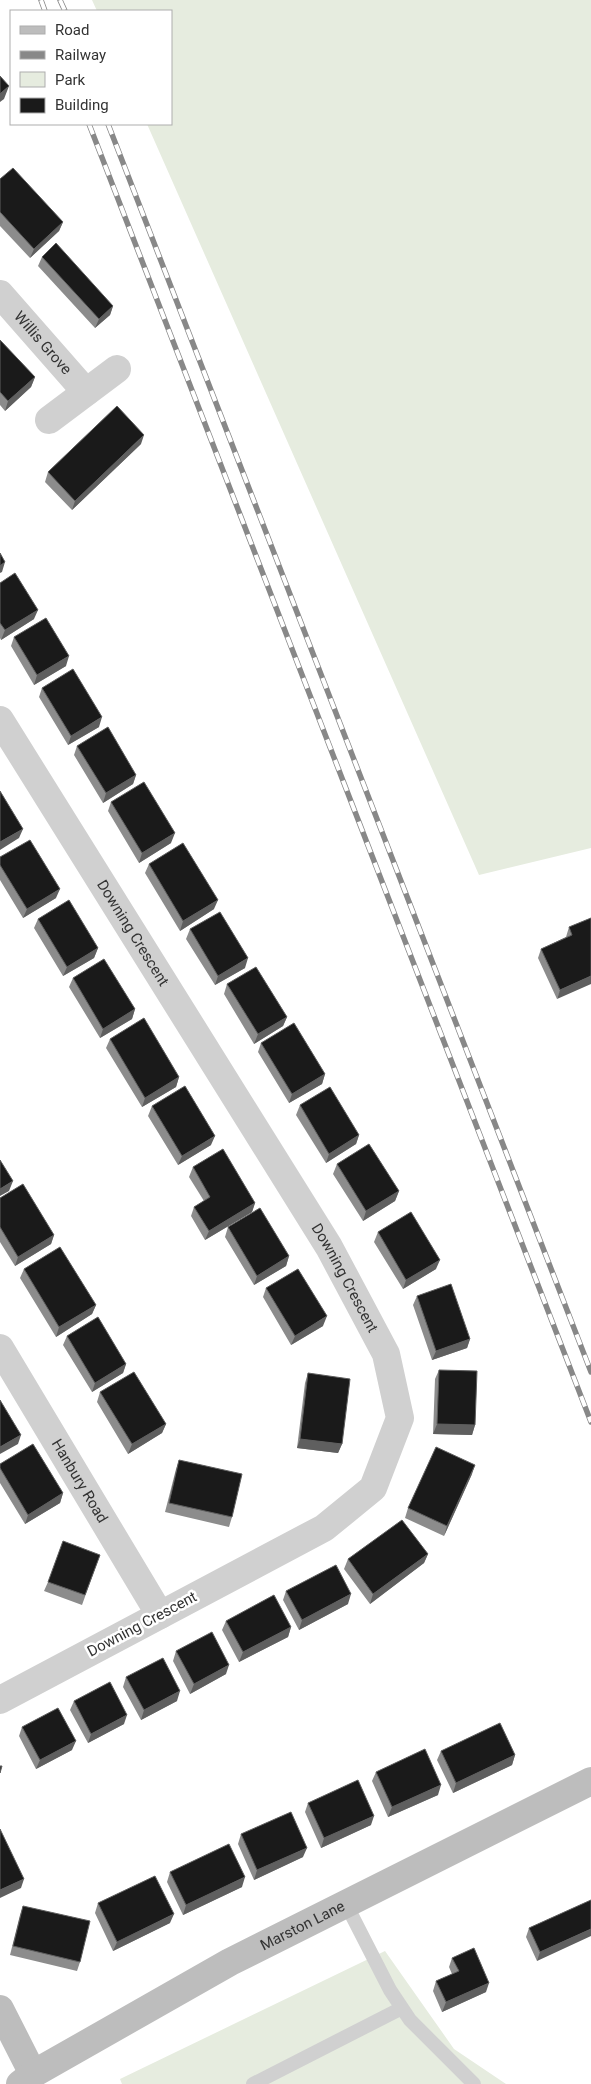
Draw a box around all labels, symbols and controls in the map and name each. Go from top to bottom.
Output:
legend [10,10,172,125]
text: Road [55,21,89,39]
text: Railway [55,46,106,64]
text: Park [55,71,86,89]
text: Building [55,96,109,114]
street label: Willis Grove [10,308,75,378]
street label: Downing Crescent [93,877,173,989]
street label: Downing Crescent [308,1220,382,1336]
street label: Hanbury Road [48,1436,112,1526]
street label: Downing Crescent [84,1588,200,1660]
street label: Marston Lane [257,1897,348,1954]

